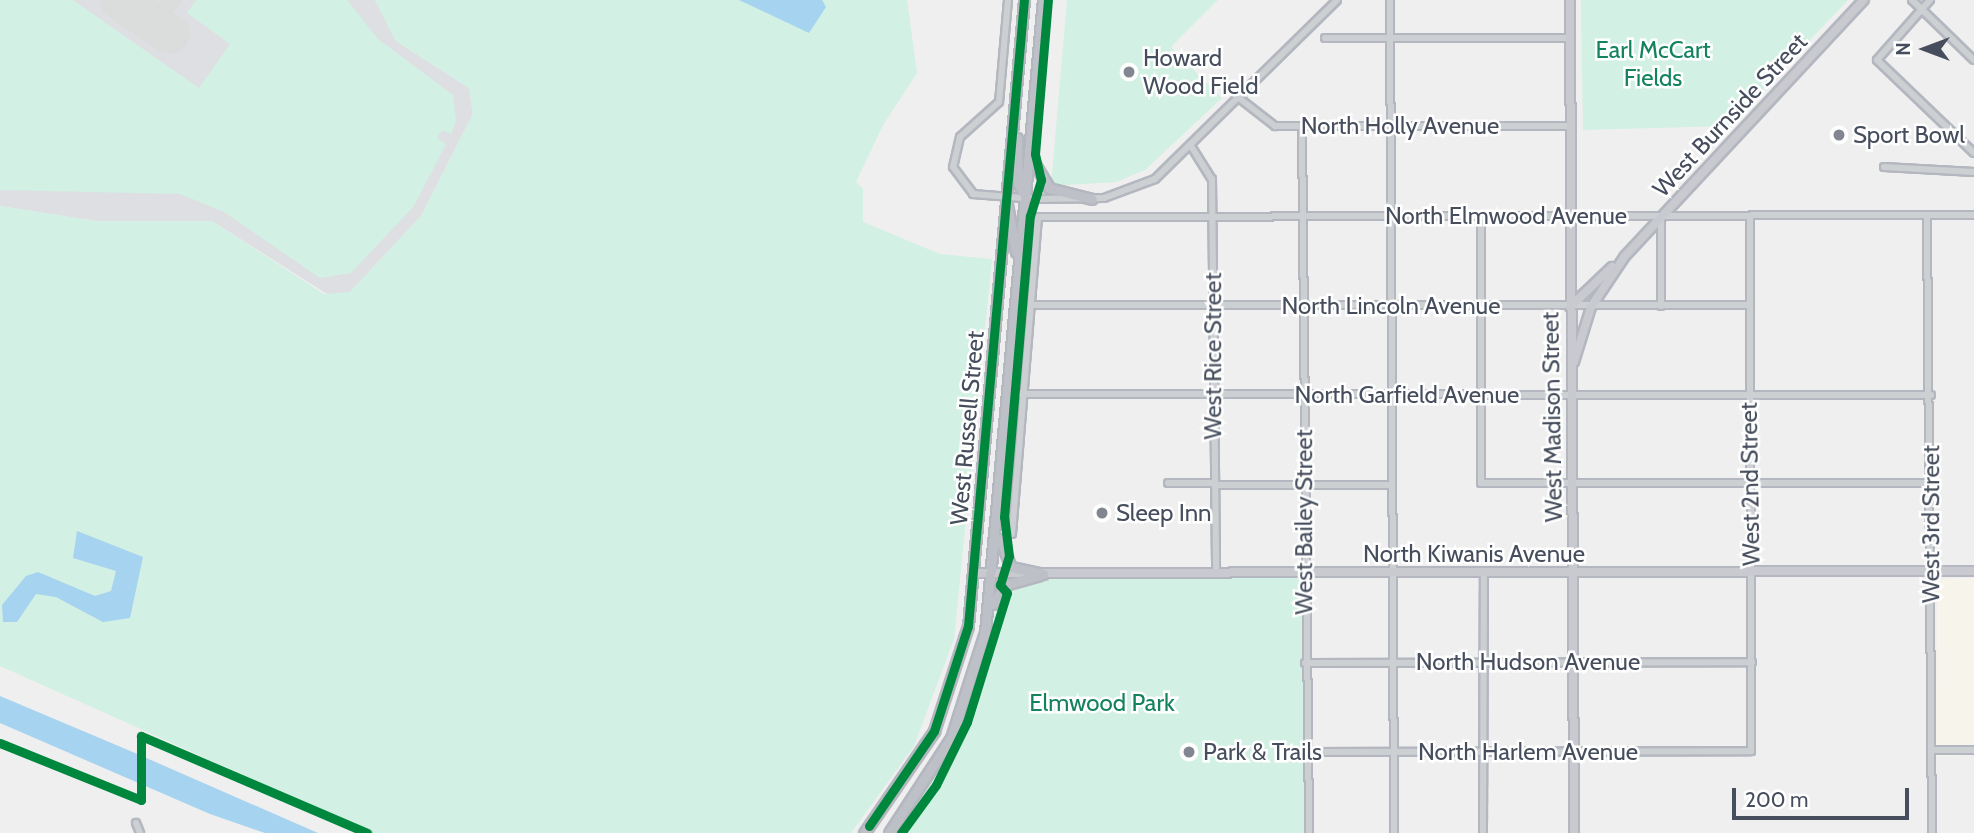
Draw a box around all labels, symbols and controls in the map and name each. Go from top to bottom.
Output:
north arrow [1890,14,1960,84]
street label: West Burnside Street [1647,27,1813,203]
park label: Earl McCart Fields [1595,36,1711,92]
text: N [1892,42,1915,56]
place label: Howard Wood Field [1143,44,1259,100]
marker: Howard Wood Field [1121,64,1137,80]
street label: North Holly Avenue [1301,112,1499,140]
place label: Sport Bowl [1853,121,1965,149]
marker: Sport Bowl [1831,127,1847,143]
street label: North Elmwood Avenue [1385,202,1627,230]
street label: West Rice Street [1199,273,1227,439]
street label: North Lincoln Avenue [1282,292,1500,320]
street label: West Madison Street [1536,312,1568,522]
street label: West Russell Street [944,330,990,526]
street label: North Garfield Avenue [1295,381,1519,409]
street label: West 2nd Street [1734,402,1766,566]
street label: West Bailey Street [1290,429,1318,615]
street label: West 3rd Street [1917,445,1945,603]
place label: Sleep Inn [1116,499,1211,527]
marker: Sleep Inn [1094,505,1110,521]
street label: North Kiwanis Avenue [1363,540,1585,568]
street label: North Hudson Avenue [1416,648,1640,676]
park label: Elmwood Park [1029,689,1175,717]
place label: Park & Trails [1203,738,1322,766]
street label: North Harlem Avenue [1418,738,1638,766]
marker: Park & Trails [1181,744,1197,760]
scale bar [1736,774,1913,818]
text: 200 m [1745,787,1808,812]

